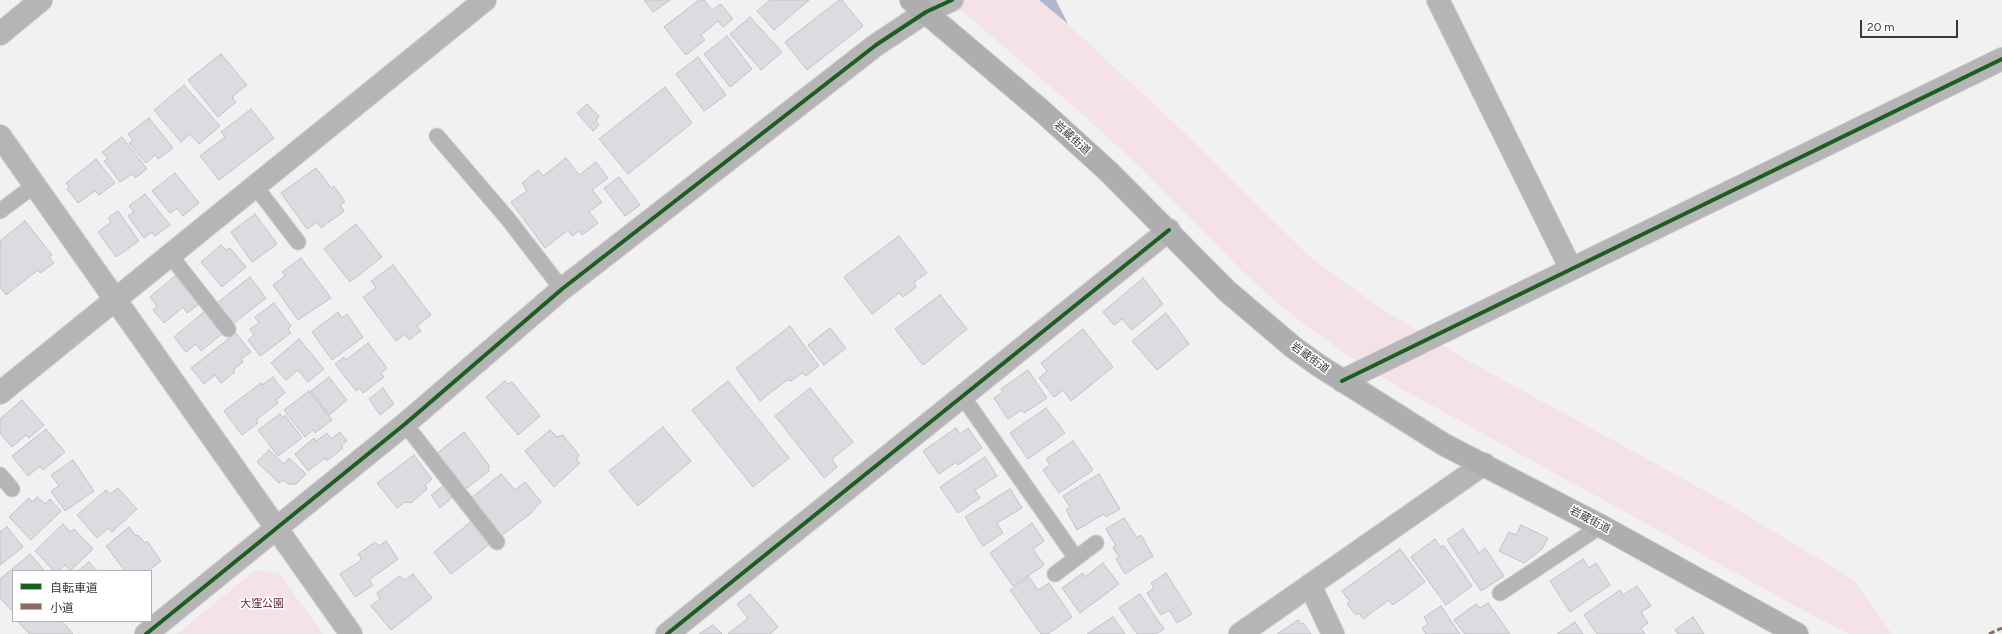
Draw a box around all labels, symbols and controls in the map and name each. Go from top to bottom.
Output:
scale bar [1862,12,1960,38]
text: 20 m [1867,20,1895,34]
street label: 岩蔵街道 [1051,118,1093,158]
street label: 岩蔵街道 [1288,340,1332,376]
street label: 岩蔵街道 [1567,504,1613,536]
legend [12,570,152,622]
text: 自転車道 [50,581,98,595]
park label: 大窪公園 [240,597,284,611]
text: 小道 [50,601,74,615]

